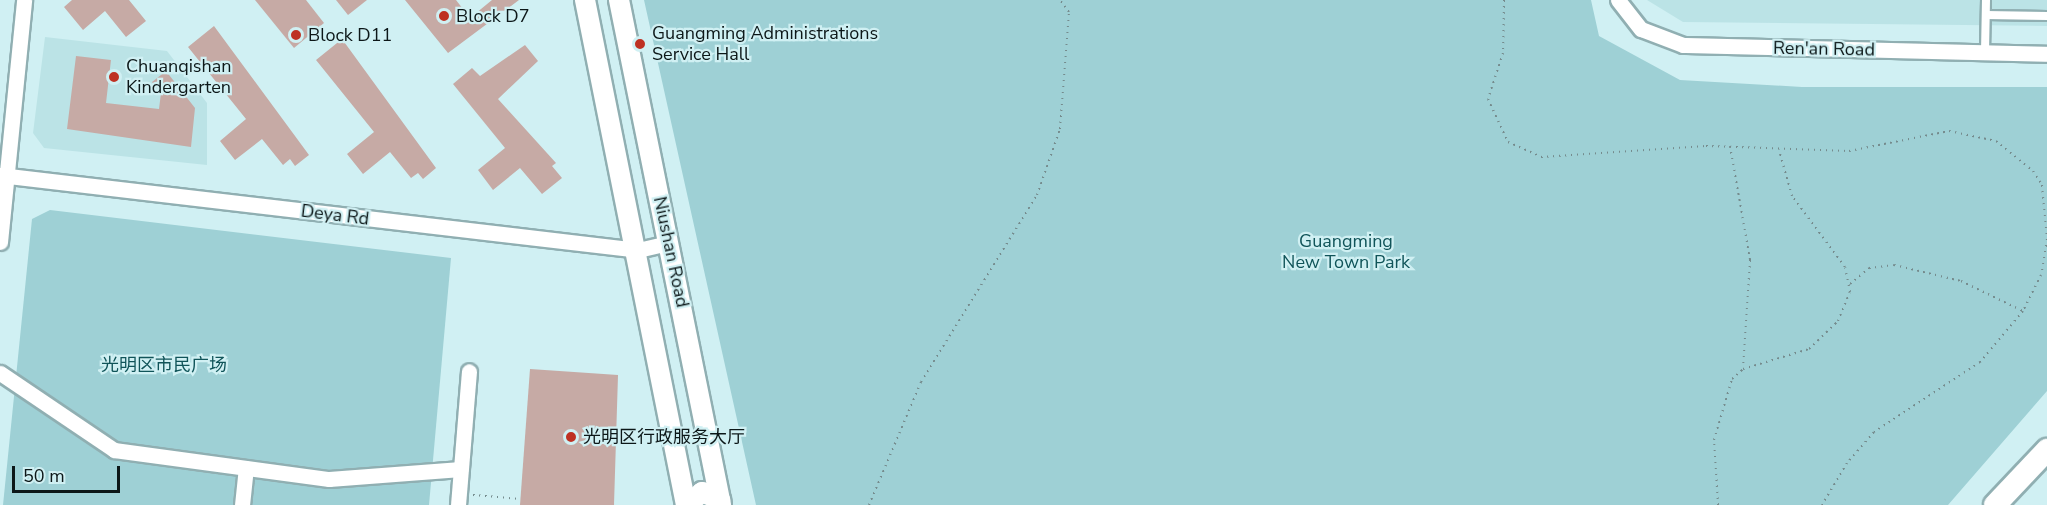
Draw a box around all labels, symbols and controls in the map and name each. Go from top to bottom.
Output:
place label: Block D7 [456,5,530,27]
marker: Block D7 [437,9,451,23]
place label: Guangming Administrations Service Hall [652,23,878,66]
place label: Block D11 [308,24,392,46]
marker: Block D11 [289,28,303,42]
marker: Guangming Administrations Service Hall [633,37,647,51]
street label: Ren'an Road [1773,37,1875,61]
place label: Chuanqishan Kindergarten [126,56,232,98]
marker: Chuanqishan Kindergarten [107,70,121,84]
street label: Niushan Road [649,195,693,309]
street label: Deya Rd [300,200,370,230]
park label: Guangming New Town Park [1282,231,1410,274]
park label: 光明区市民广场 [101,354,227,376]
place label: 光明区行政服务大厅 [583,426,745,448]
marker: 光明区行政服务大厅 [564,430,578,444]
scale bar [15,454,123,492]
text: 50 m [23,464,65,488]

